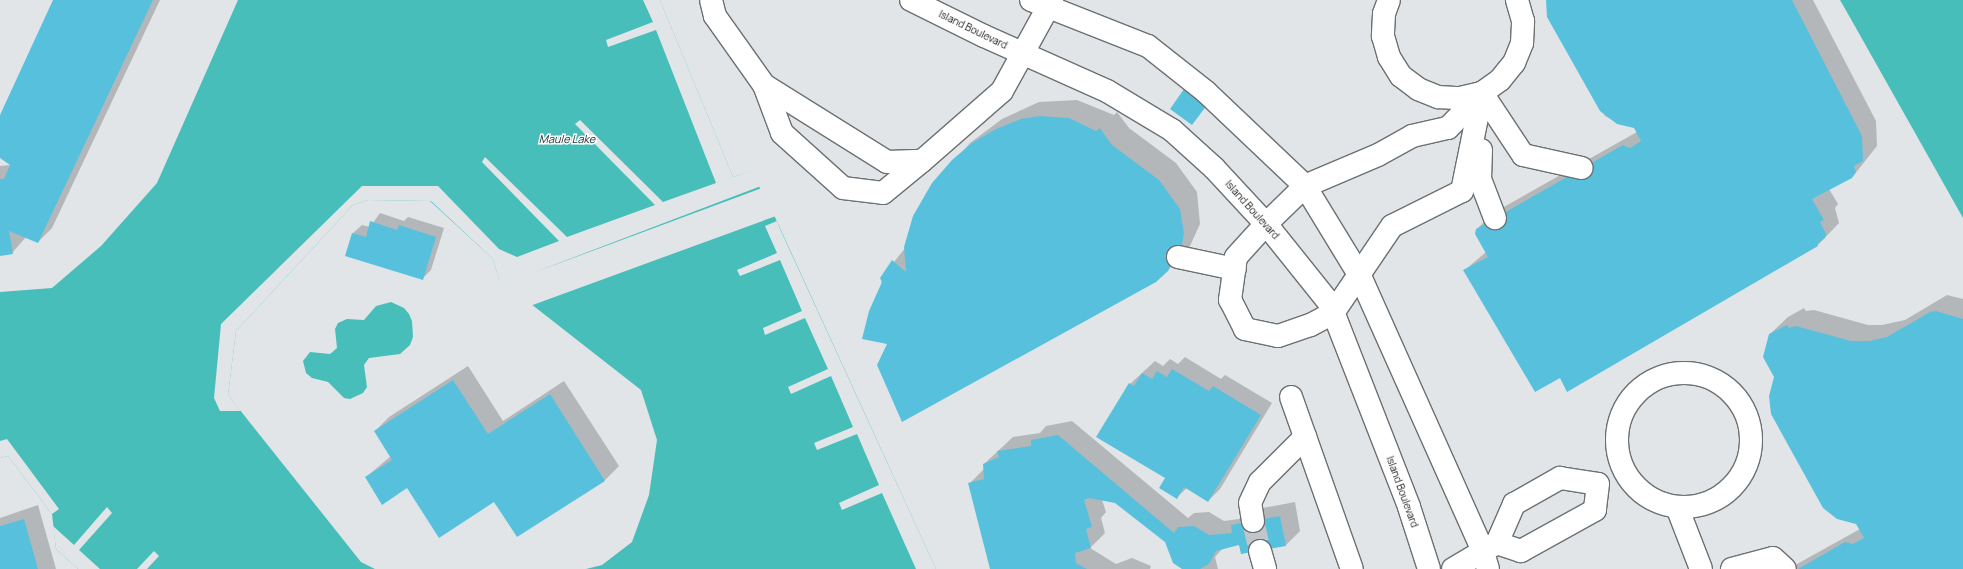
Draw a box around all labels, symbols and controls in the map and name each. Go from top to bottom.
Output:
street label: Island Boulevard [937,8,1009,52]
water label: Maule Lake [539,132,595,146]
street label: Island Boulevard [1222,178,1282,242]
street label: Island Boulevard [1384,455,1420,529]

